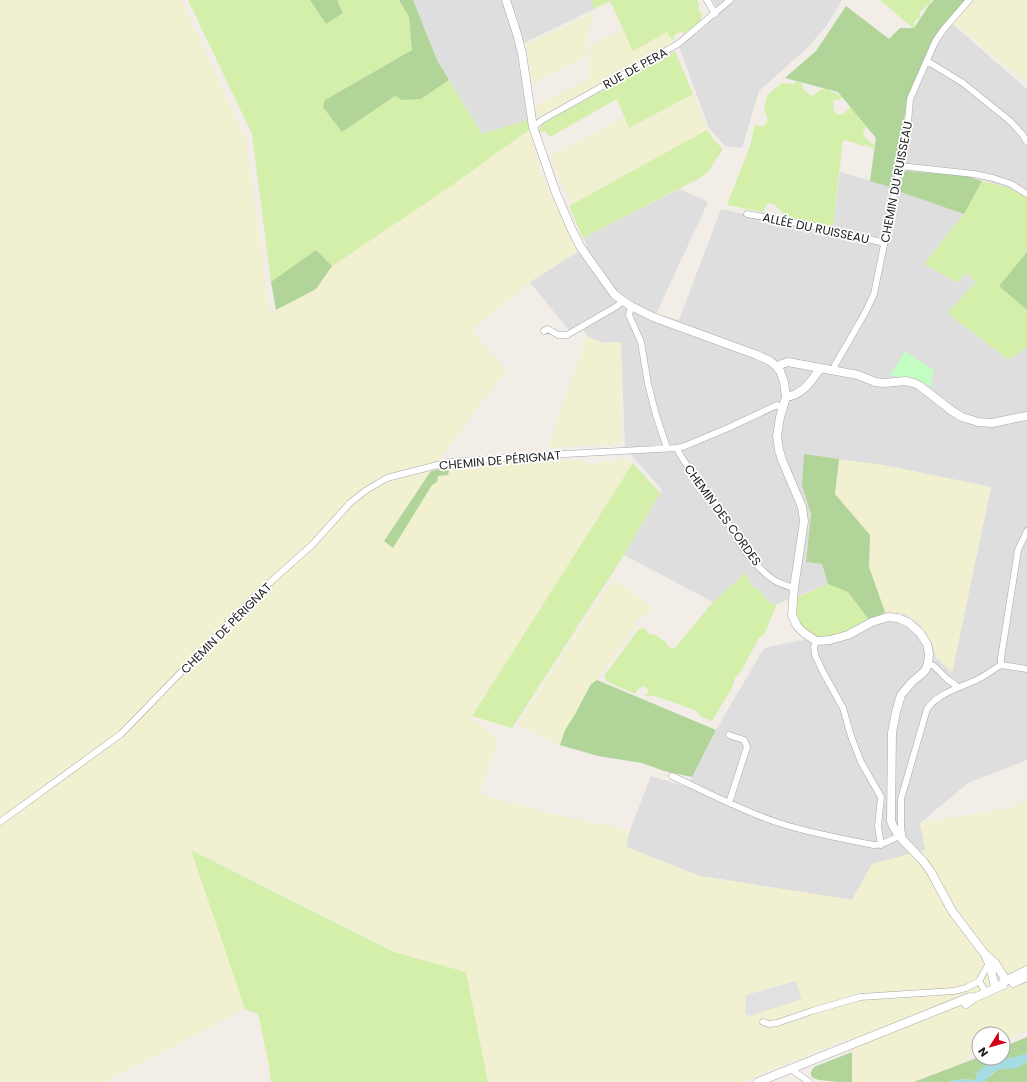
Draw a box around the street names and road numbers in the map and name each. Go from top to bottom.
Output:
street label: RUE DE PERA [600,43,670,93]
street label: CHEMIN DU RUISSEAU [876,120,916,244]
street label: ALLÉE DU RUISSEAU [761,208,871,248]
street label: CHEMIN DE PÉRIGNAT [438,446,562,474]
street label: CHEMIN DES CORDES [680,461,766,569]
street label: CHEMIN DE PÉRIGNAT [177,578,276,677]

